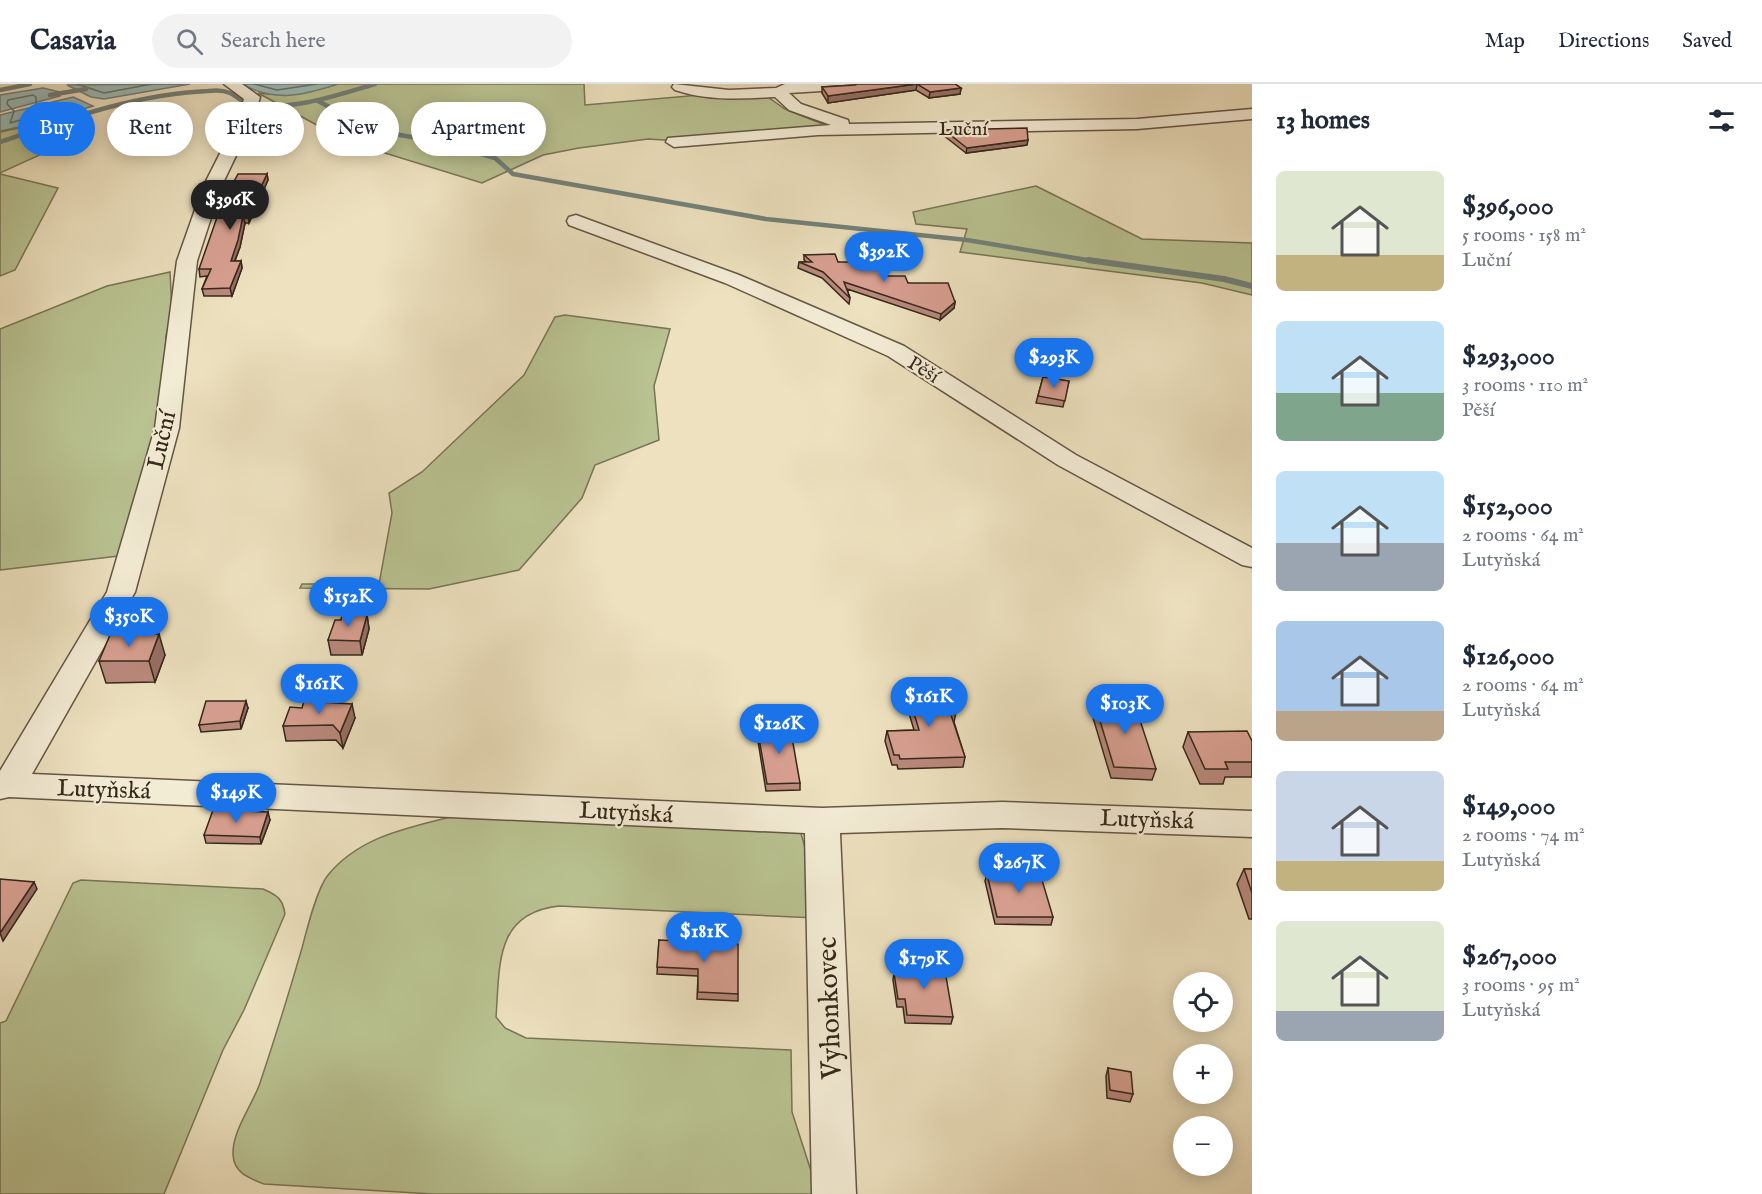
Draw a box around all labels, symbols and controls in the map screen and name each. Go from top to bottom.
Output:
search box [152,14,572,68]
text: Casavia [30,24,116,59]
icon: search [173,25,206,58]
text: Search here [221,27,326,55]
text: Map [1485,28,1525,55]
text: Directions [1558,28,1649,55]
text: Saved [1682,28,1732,55]
chip: Buy [18,102,95,156]
chip: Rent [107,102,193,156]
chip: Filters [205,102,304,156]
chip: New [316,102,399,156]
chip: Apartment [411,102,546,156]
text: 13 homes [1276,104,1370,137]
icon: filters [1705,104,1738,137]
street label: Luční [938,117,989,142]
pin: $396K [188,180,272,231]
text: $396K [205,187,255,212]
text: $396,000 [1462,190,1554,223]
icon: home [1324,195,1396,267]
text: 5 rooms · 158 m² [1462,223,1586,248]
pin: $392K [842,232,926,283]
text: $392K [858,239,910,264]
text: Luční [1462,248,1511,273]
pin: $293K [1012,338,1096,389]
text: $293,000 [1462,340,1555,373]
text: $293K [1028,345,1080,370]
icon: home [1324,345,1396,417]
street label: Pěší [903,351,945,390]
text: 3 rooms · 110 m² [1462,373,1588,398]
text: Pěší [1462,398,1495,423]
street label: Luční [141,407,185,473]
text: $152,000 [1462,490,1553,523]
icon: home [1324,495,1396,567]
text: 2 rooms · 64 m² [1462,523,1584,548]
text: Lutyňská [1462,548,1540,573]
pin: $152K [306,577,390,628]
text: $152K [323,584,373,609]
pin: $350K [87,597,171,648]
text: $350K [104,604,154,629]
text: $126,000 [1462,640,1555,673]
icon: home [1324,645,1396,717]
pin: $161K [277,664,361,715]
text: $161K [295,671,343,696]
text: 2 rooms · 64 m² [1462,673,1584,698]
pin: $161K [887,677,971,728]
text: $161K [905,684,953,709]
pin: $103K [1083,684,1167,735]
text: $103K [1100,691,1150,716]
text: Lutyňská [1462,698,1540,723]
pin: $126K [737,704,821,755]
text: $126K [754,711,804,736]
street label: Lutyňská [56,773,152,808]
pin: $149K [194,773,278,824]
text: $149K [210,780,262,805]
text: $149,000 [1462,790,1555,823]
icon: home [1324,795,1396,867]
street label: Lutyňská [578,796,674,831]
street label: Lutyňská [1099,803,1195,838]
text: 2 rooms · 74 m² [1462,823,1585,848]
pin: $267K [977,843,1061,894]
text: Lutyňská [1462,848,1540,873]
text: $267K [993,850,1045,875]
pin: $181K [662,912,746,963]
text: $181K [680,919,728,944]
street label: Vyhonkovec [811,936,851,1081]
pin: $179K [882,939,966,990]
text: $267,000 [1462,940,1557,973]
icon: home [1324,945,1396,1017]
text: $179K [898,946,950,971]
map controls [1173,972,1233,1176]
button: locate [1173,972,1233,1032]
text: 3 rooms · 95 m² [1462,973,1580,998]
text: Lutyňská [1462,998,1540,1023]
button: + [1173,1044,1233,1104]
button: − [1173,1116,1233,1176]

